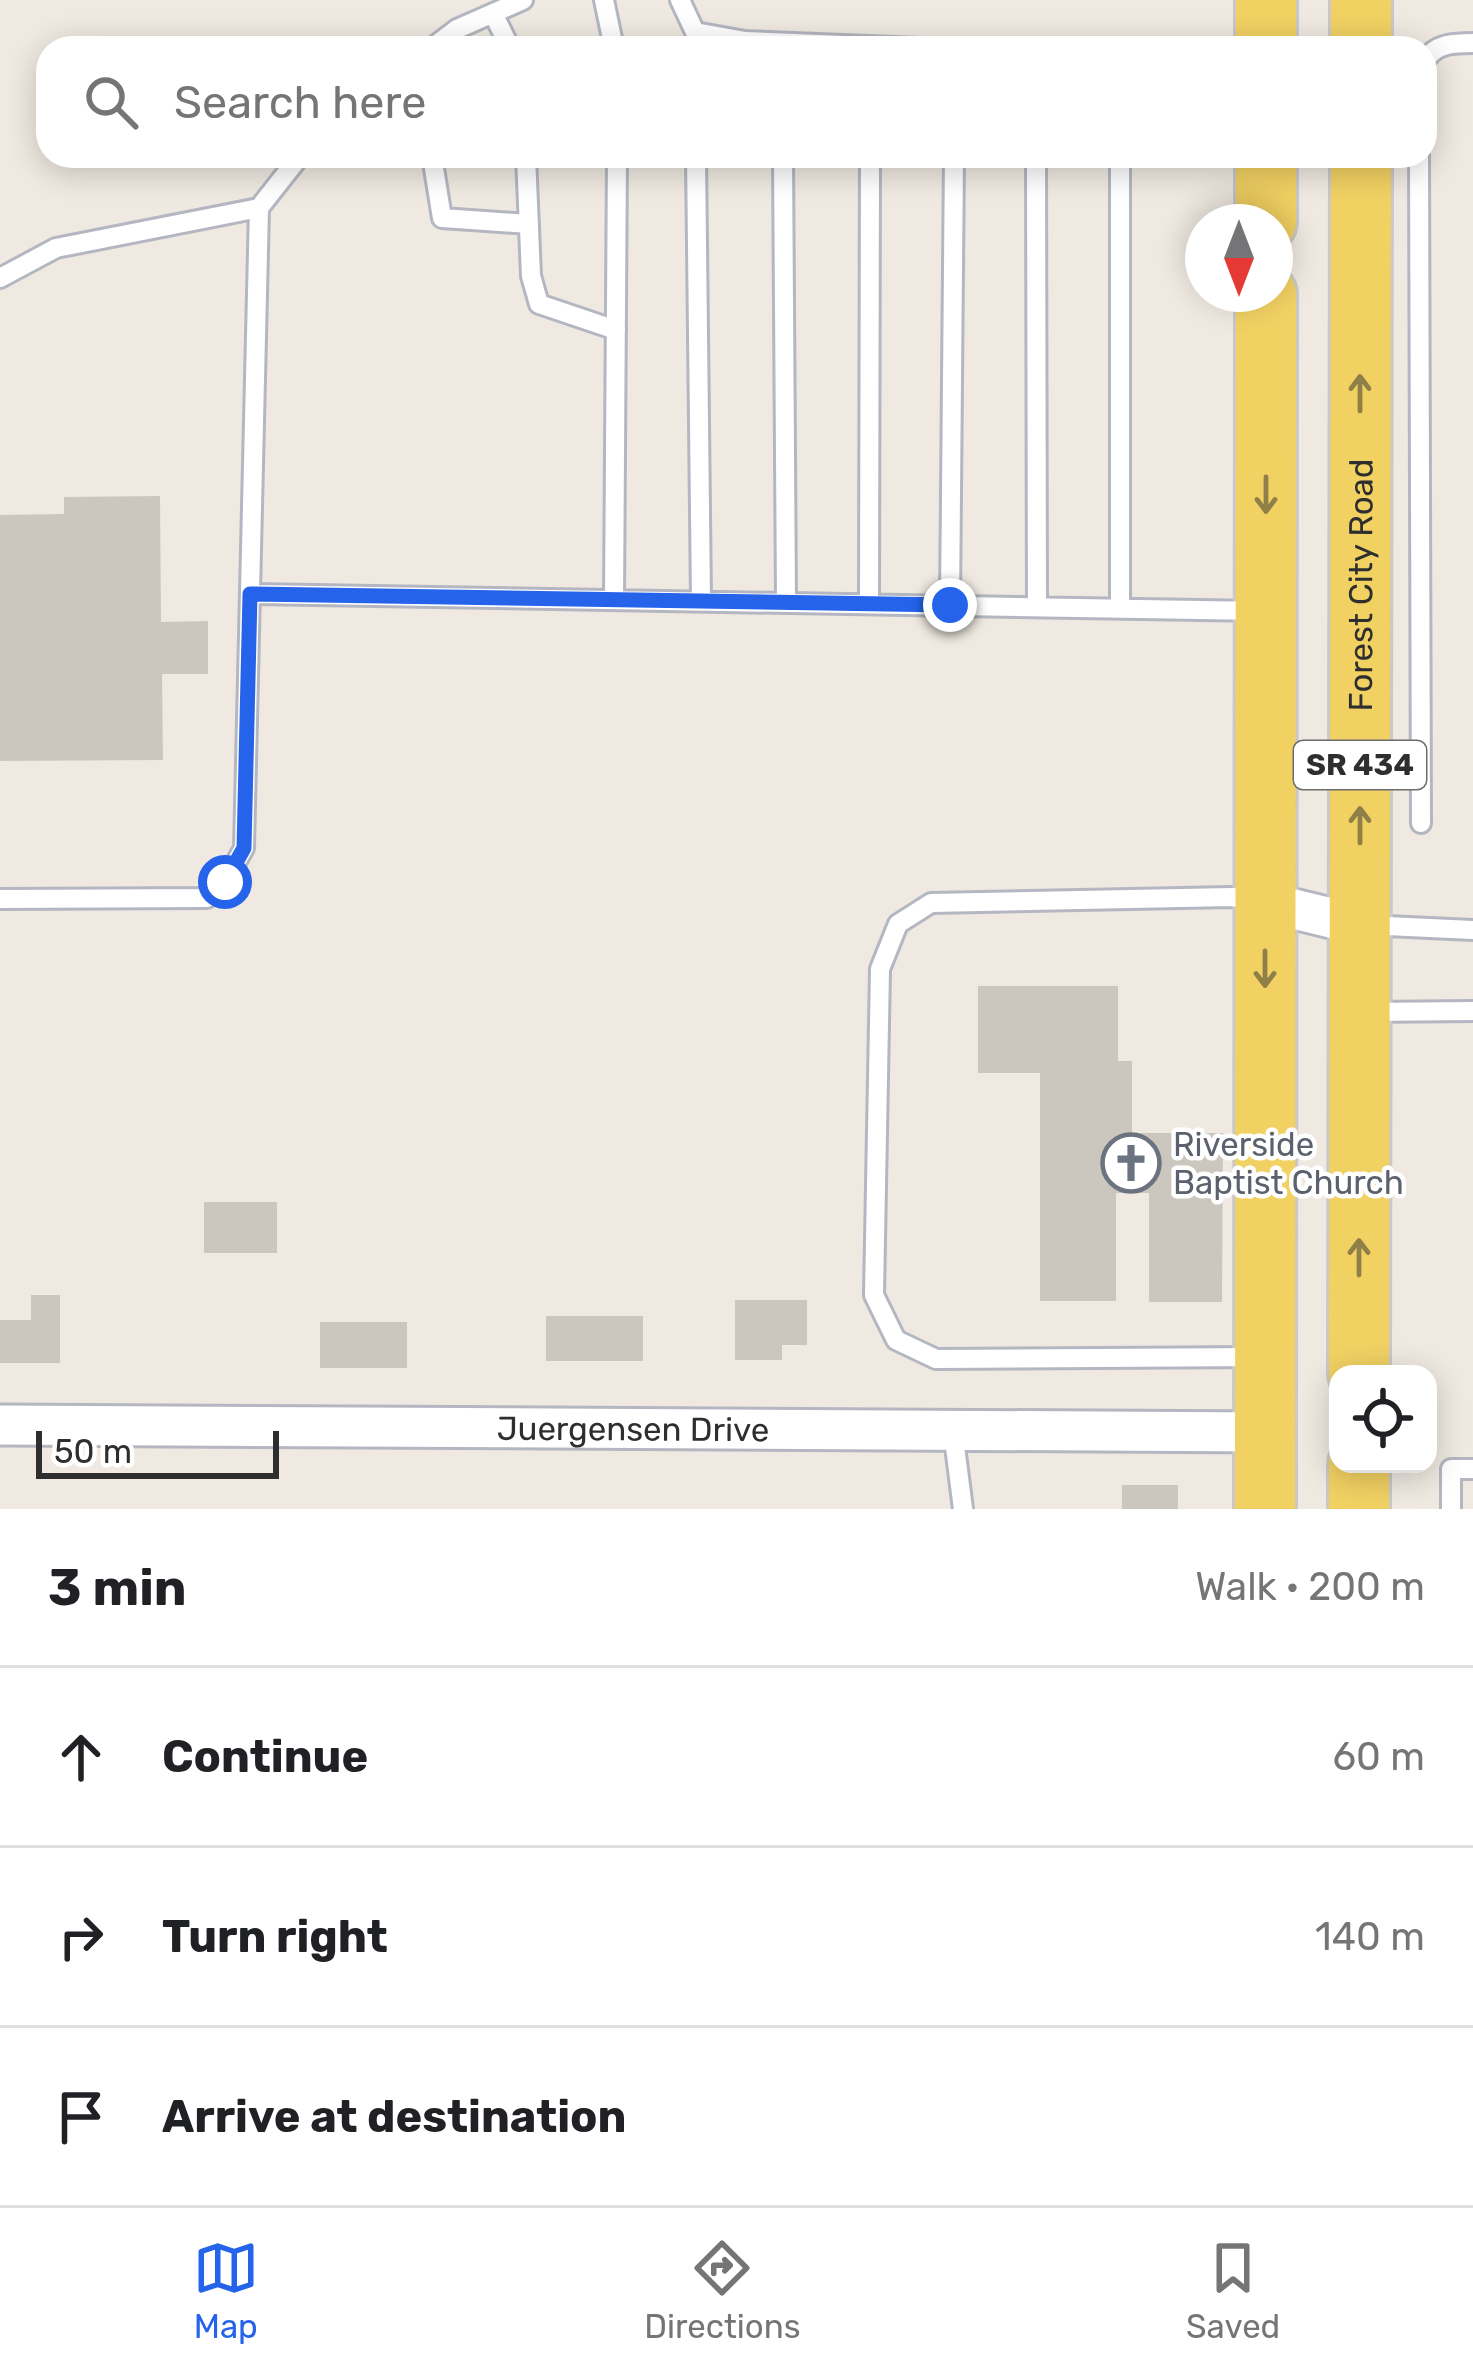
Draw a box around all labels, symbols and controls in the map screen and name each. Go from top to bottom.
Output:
search box [36,36,1437,168]
icon: search [78,69,144,135]
text: Search here [174,76,426,129]
north arrow [1185,204,1293,312]
one-way arrow [1349,374,1371,413]
street label: Forest City Road [1341,459,1380,712]
one-way arrow [1255,475,1277,514]
route end [923,578,977,632]
road number: SR 434 [1294,741,1426,789]
one-way arrow [1349,806,1371,845]
route start [198,855,252,909]
one-way arrow [1254,949,1276,988]
place label: Riverside Baptist Church [1173,1125,1404,1202]
church icon: Riverside Baptist Church [1100,1132,1162,1194]
one-way arrow [1348,1238,1370,1277]
map controls [1329,1365,1437,1473]
button: locate [1329,1365,1437,1473]
street label: Juergensen Drive [497,1408,769,1449]
scale bar [36,1425,279,1478]
text: 50 m [54,1432,132,1471]
text: 3 min [48,1557,187,1618]
text: Walk · 200 m [1195,1564,1425,1610]
icon: ahead [48,1724,114,1790]
text: Continue [162,1730,368,1783]
text: 60 m [1332,1734,1425,1780]
icon: right [48,1904,114,1970]
text: Turn right [162,1910,388,1963]
text: 140 m [1315,1914,1425,1960]
icon: arrive [48,2084,114,2150]
text: Arrive at destination [162,2090,627,2143]
tab: Map [193,2235,259,2346]
tab: Directions [644,2235,801,2346]
tab: Saved [1186,2235,1280,2346]

